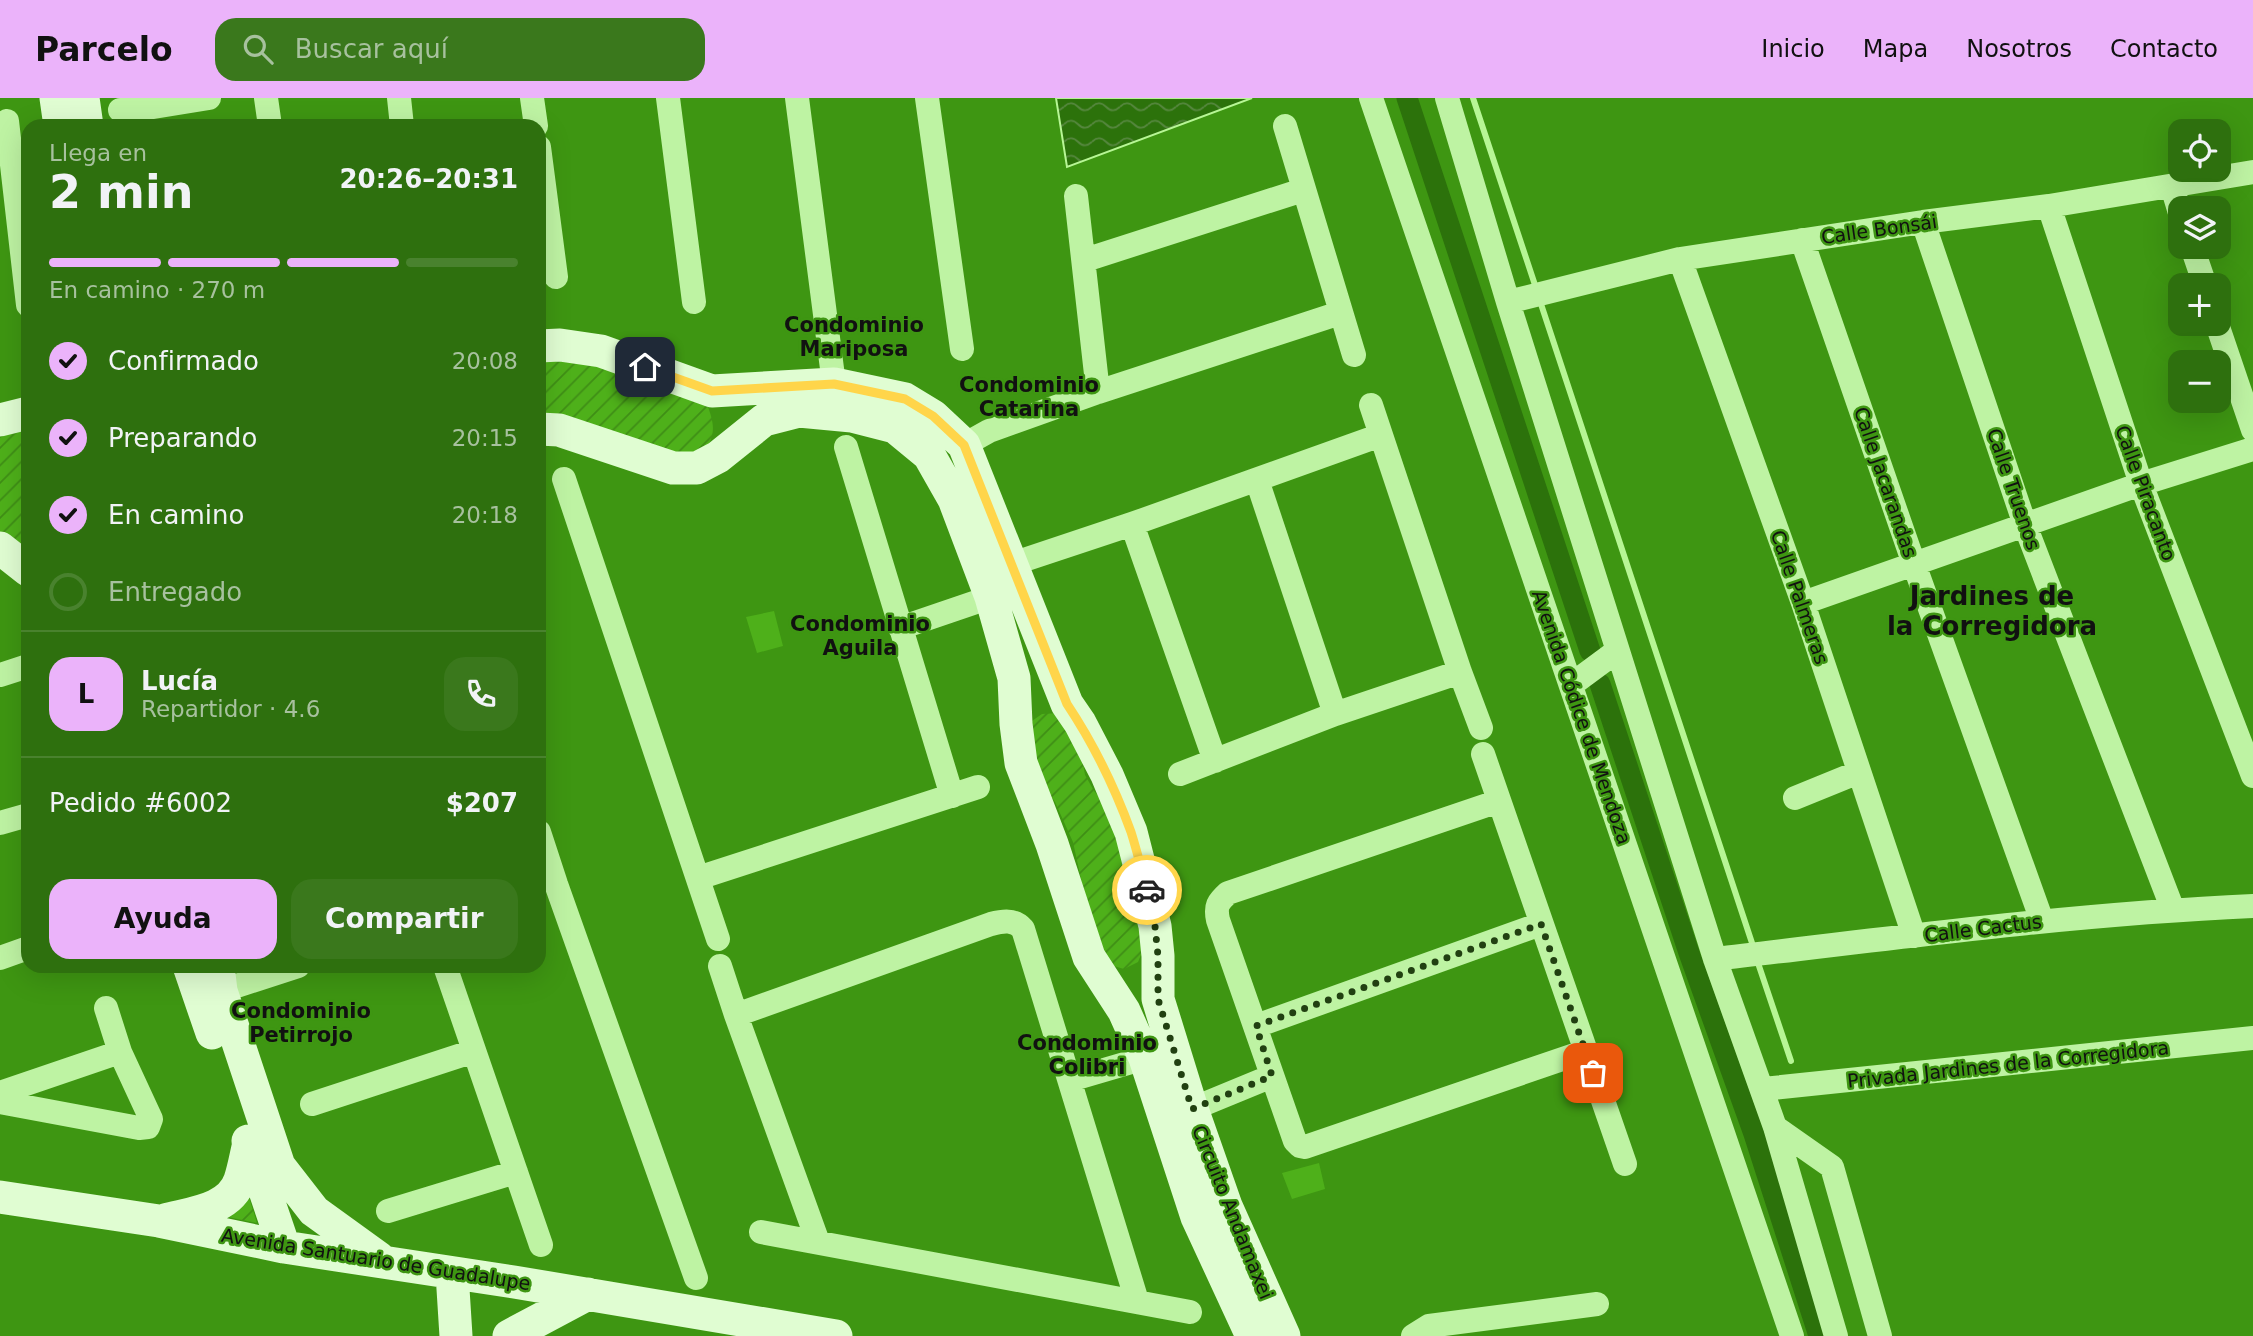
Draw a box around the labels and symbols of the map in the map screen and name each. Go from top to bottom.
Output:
street label: Calle Bonsái [1820,210,1938,248]
district label: Condominio Mariposa [784,313,924,361]
pin [615,337,675,397]
district label: Condominio Catarina [959,373,1099,421]
street label: Calle Jacarandas [1850,404,1922,560]
street label: Calle Piracanto [2111,422,2181,564]
street label: Calle Truenos [1983,425,2045,553]
street label: Calle Palmeras [1767,527,1833,667]
district label: Jardines de la Corregidora [1887,581,2097,641]
street label: Avenida Códice de Mendoza [1528,587,1636,847]
district label: Condominio Aguila [790,612,930,660]
courier [1112,855,1182,925]
street label: Calle Cactus [1923,910,2043,946]
district label: Condominio Petirrojo [231,999,371,1047]
district label: Condominio Colibri [1017,1031,1157,1079]
street label: Privada Jardines de la Corregidora [1846,1036,2170,1092]
pin [1563,1043,1623,1103]
street label: Circuito Andamaxei [1188,1122,1278,1302]
street label: Avenida Santuario de Guadalupe [220,1224,532,1294]

